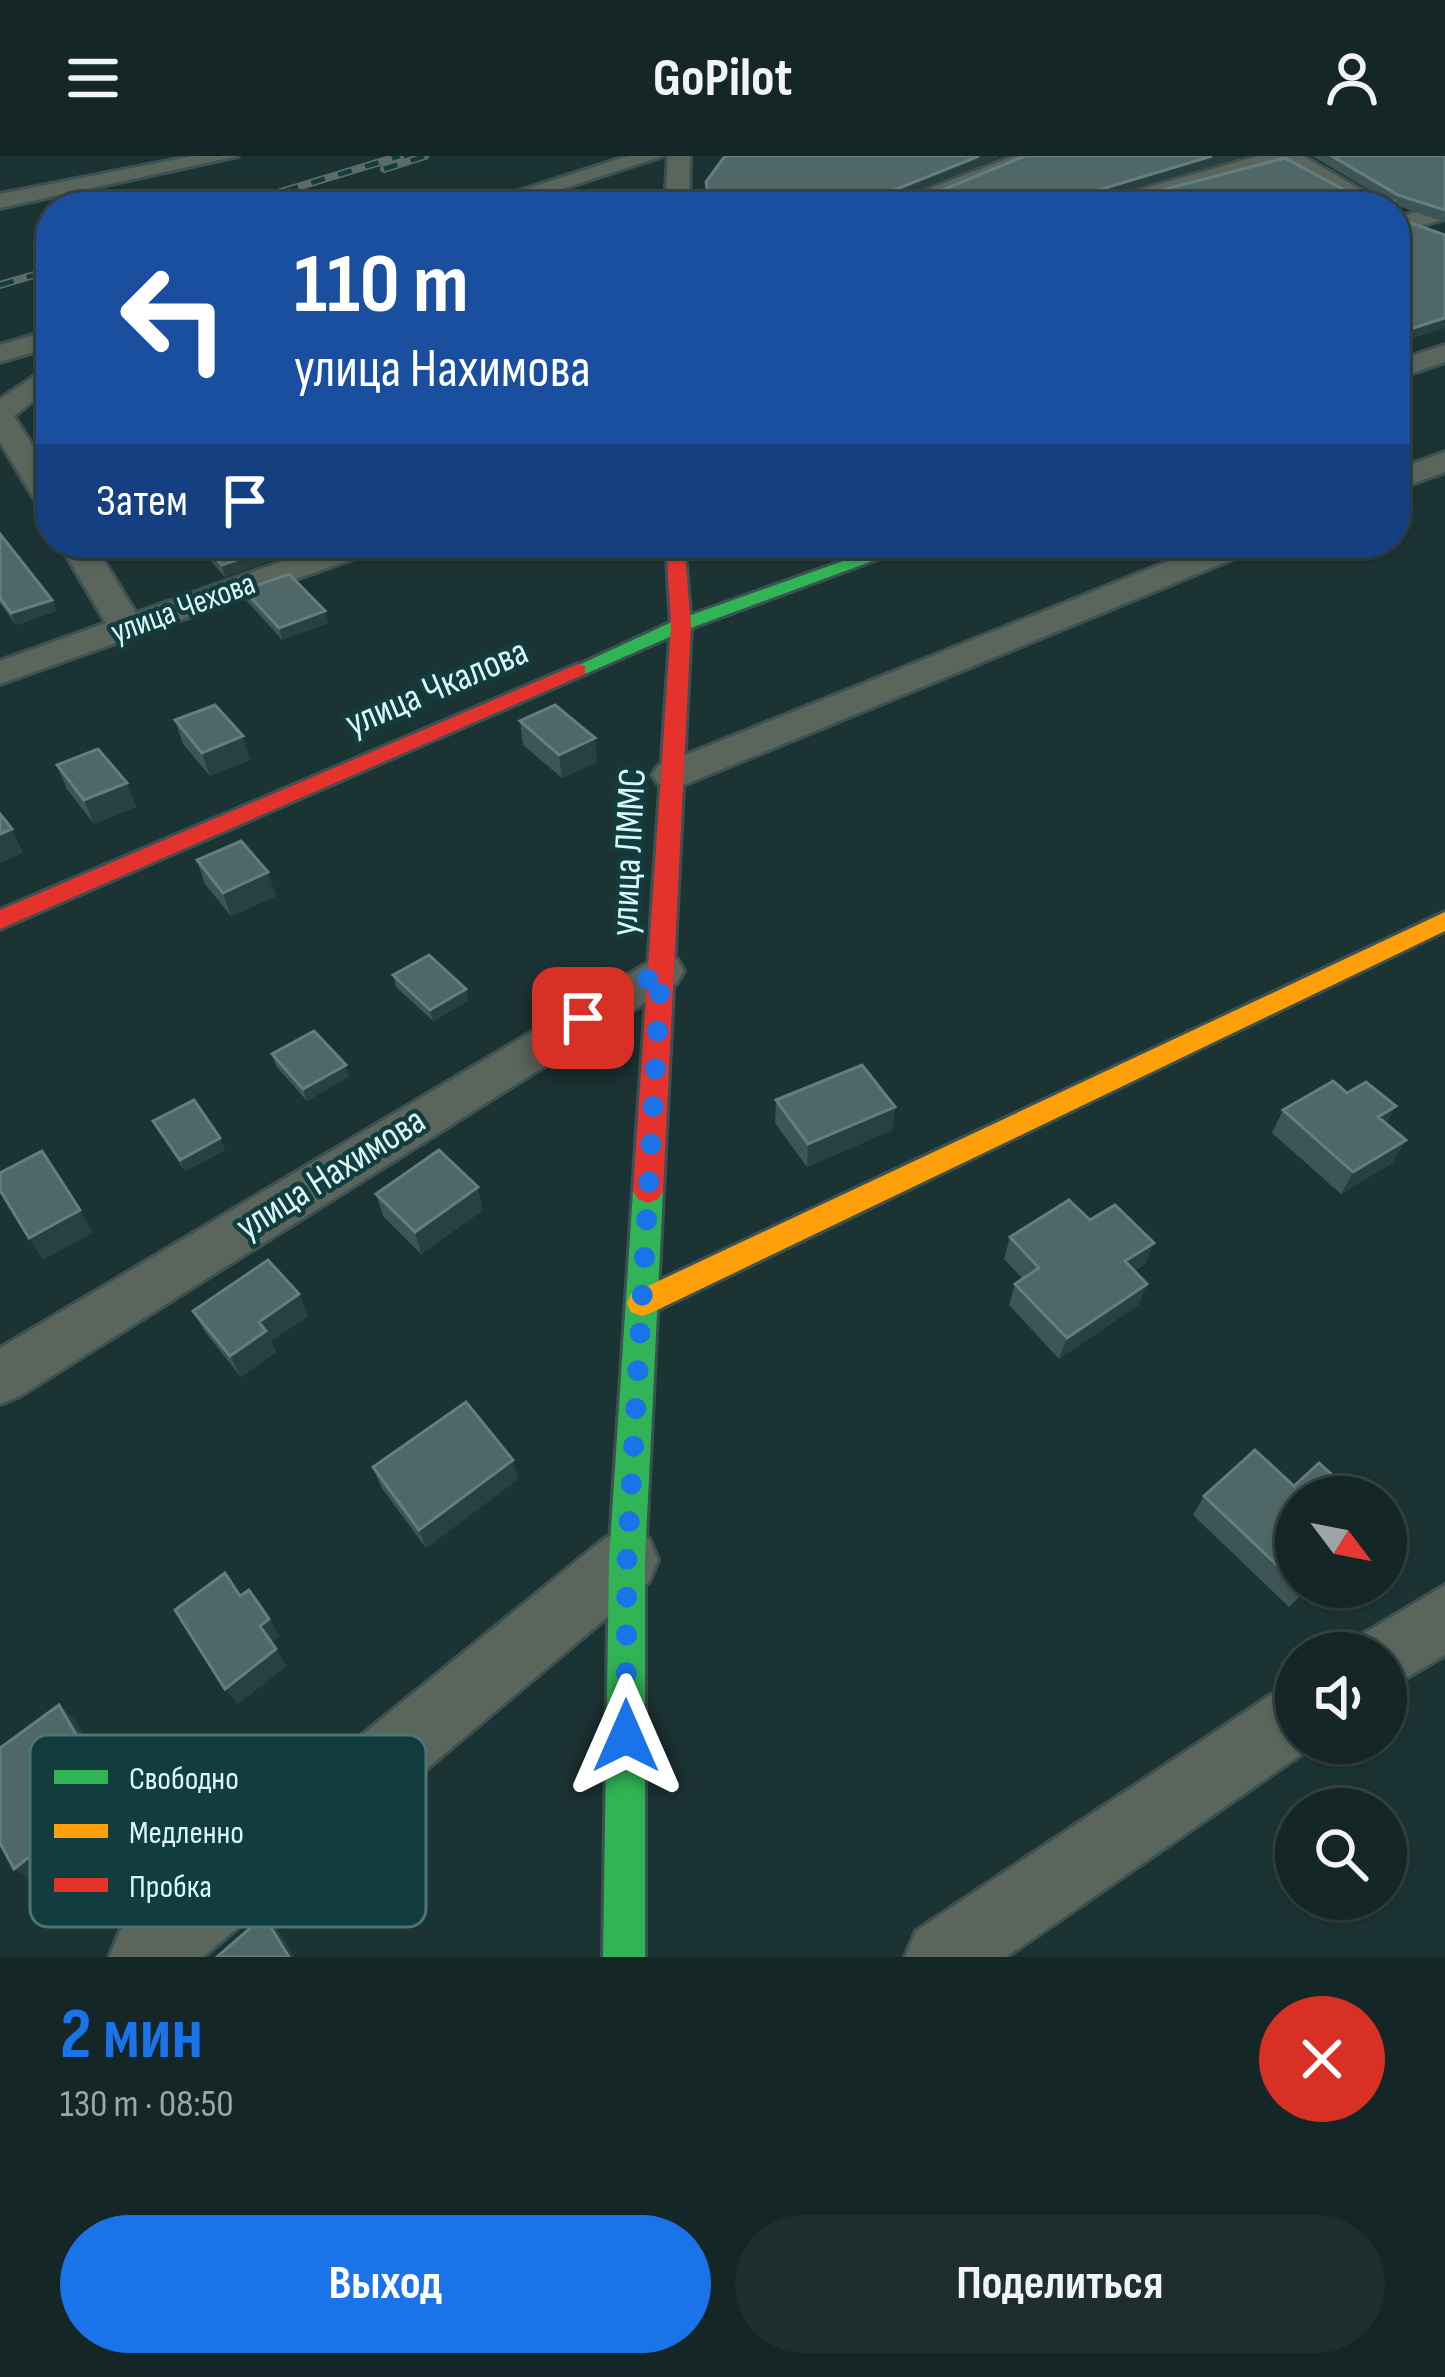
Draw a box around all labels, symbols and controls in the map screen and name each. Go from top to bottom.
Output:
icon: menu [60,45,126,111]
icon: person [1319,45,1385,111]
text: GoPilot [653,46,792,111]
text: 110 m [294,235,469,336]
icon: left [96,240,252,396]
text: улица Нахимова [294,337,591,402]
icon: arrive [212,468,278,534]
text: Затем [96,474,188,529]
street label: улица Чехова [105,563,261,653]
street label: улица Чкалова [339,629,535,747]
street label: улица ЛММС [601,767,657,937]
pin [532,967,634,1069]
icon: arrive [550,985,616,1051]
street label: улица Нахимова [228,1097,434,1251]
north arrow [1275,1476,1407,1608]
map controls [1275,1476,1407,1920]
button: sound [1275,1632,1407,1764]
position arrow [563,1673,689,1799]
legend [30,1735,426,1927]
text: Свободно [129,1759,239,1799]
button: search [1275,1788,1407,1920]
text: Медленно [129,1813,244,1853]
text: Пробка [129,1867,212,1907]
text: 2 мин [60,1992,203,2079]
button: close [1259,1996,1385,2122]
text: 130 m · 08:50 [60,2081,234,2128]
button: Выход [60,2215,711,2353]
button: Поделиться [735,2215,1385,2353]

